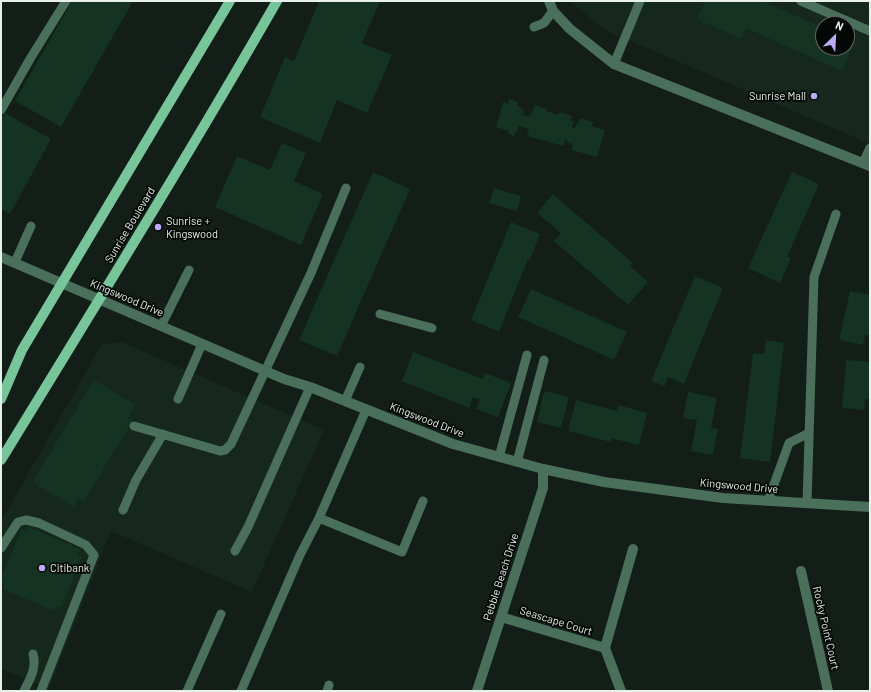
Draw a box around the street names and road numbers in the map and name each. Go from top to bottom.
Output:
street label: Sunrise Boulevard [102,185,158,265]
street label: Kingswood Drive [88,277,166,319]
street label: Kingswood Drive [388,400,466,440]
street label: Kingswood Drive [699,476,779,496]
street label: Pebble Beach Drive [481,531,521,623]
street label: Rocky Point Court [810,585,842,671]
street label: Seascape Court [518,604,594,638]

